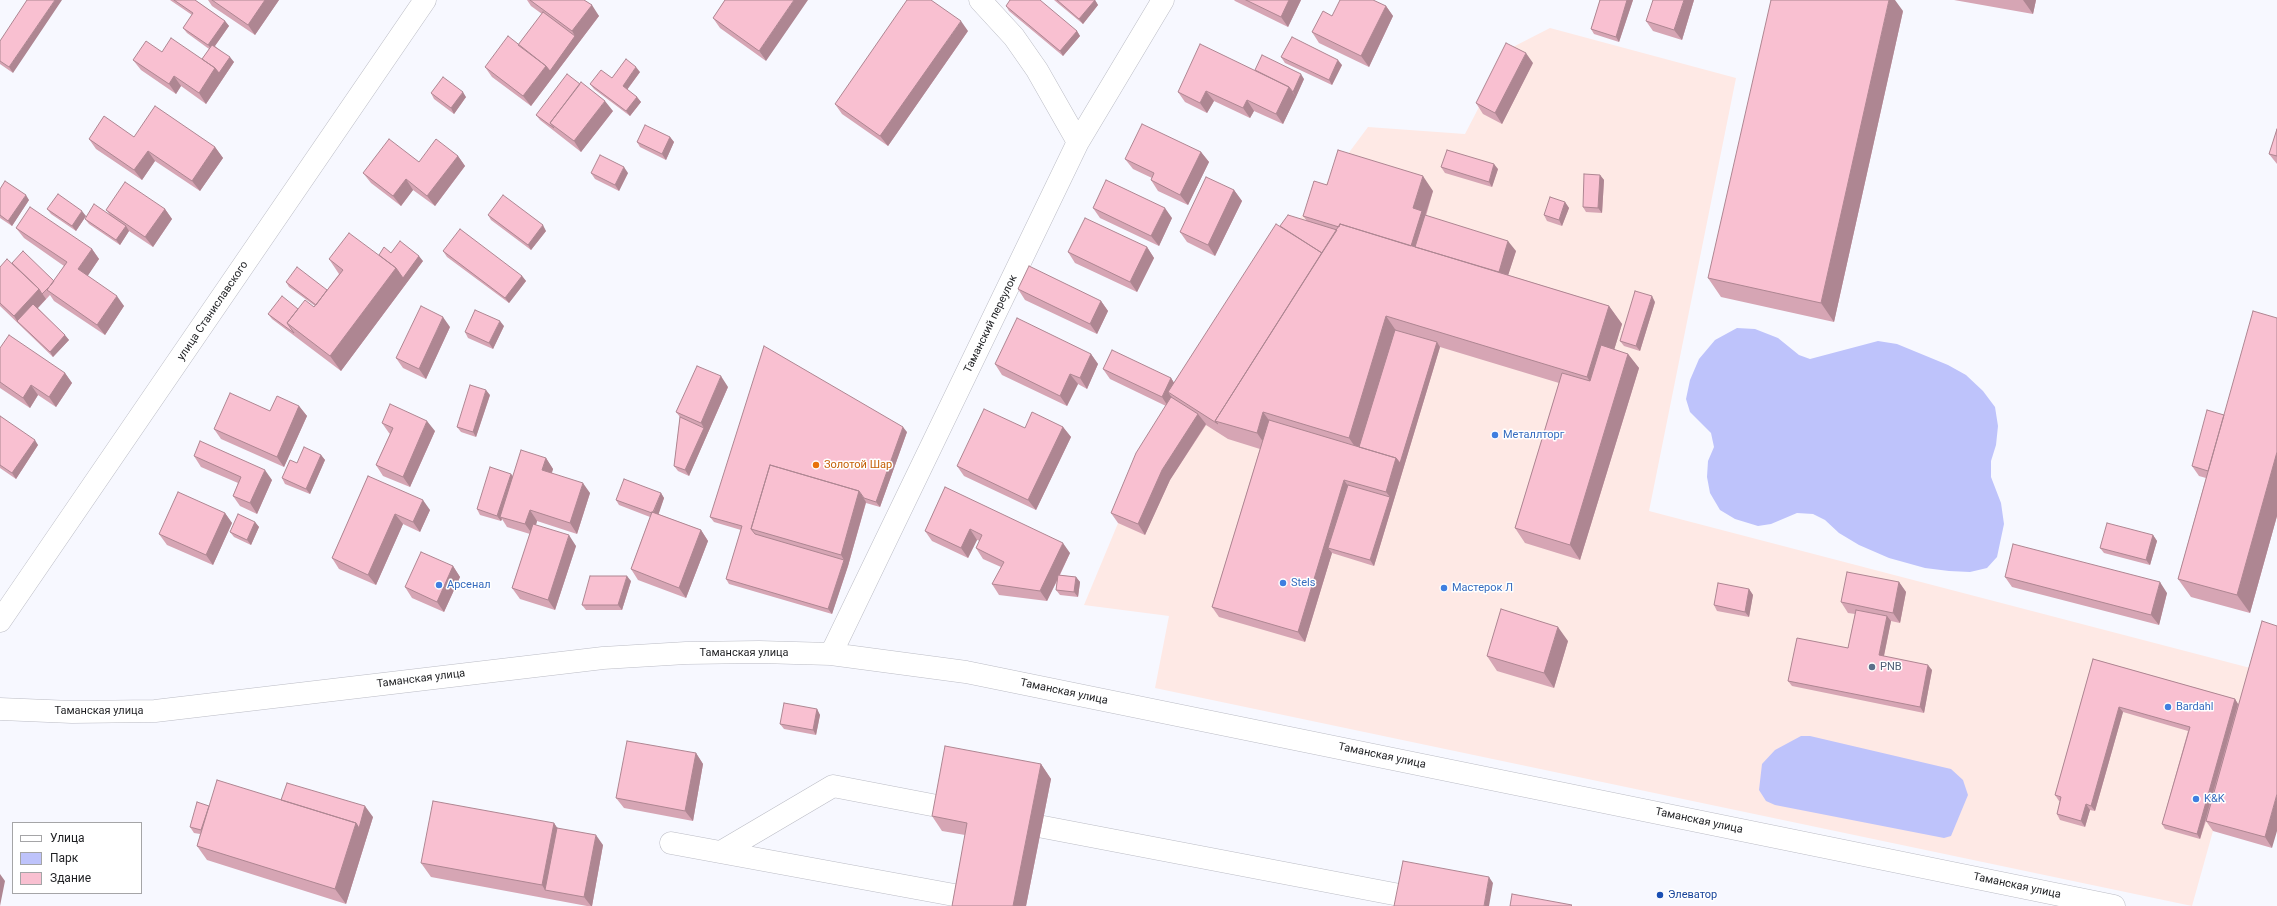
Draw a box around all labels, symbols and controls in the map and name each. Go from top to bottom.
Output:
street label: улица Станиславского [175,259,251,363]
street label: Таманский переулок [962,273,1020,375]
place label: Металлторг [1503,428,1564,442]
marker: Металлторг [1490,430,1500,440]
place label: Золотой Шар [824,458,892,472]
marker: Золотой Шар [811,460,821,470]
place label: Stels [1291,576,1315,590]
place label: Арсенал [447,578,491,592]
marker: Stels [1278,578,1288,588]
marker: Арсенал [434,580,444,590]
place label: Мастерок Л [1452,581,1513,595]
marker: Мастерок Л [1439,583,1449,593]
street label: Таманская улица [699,646,789,660]
place label: PNB [1880,660,1902,674]
marker: PNB [1867,662,1877,672]
street label: Таманская улица [376,667,466,691]
street label: Таманская улица [1019,676,1109,708]
place label: Bardahl [2176,700,2213,714]
marker: Bardahl [2163,702,2173,712]
street label: Таманская улица [54,704,144,718]
street label: Таманская улица [1337,740,1427,772]
place label: K&K [2204,792,2225,806]
marker: K&K [2191,794,2201,804]
street label: Таманская улица [1654,805,1744,837]
legend [12,822,142,894]
text: Улица [50,831,85,845]
text: Парк [50,851,78,865]
street label: Таманская улица [1972,870,2062,902]
text: Здание [50,871,91,885]
place label: Элеватор [1668,888,1717,902]
marker: Элеватор [1655,890,1665,900]

